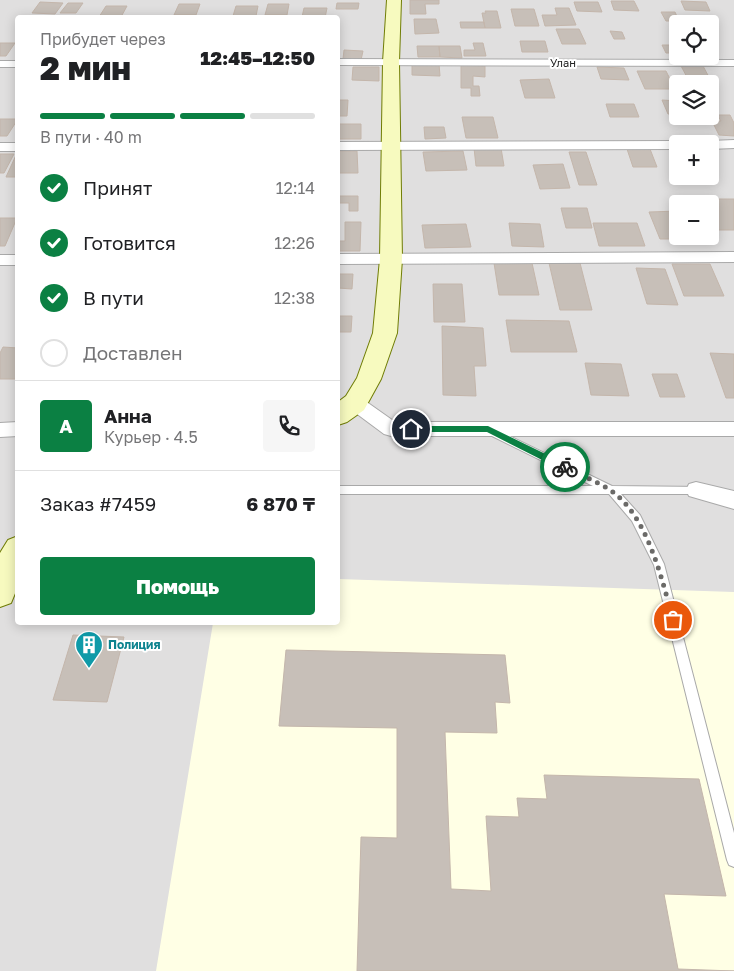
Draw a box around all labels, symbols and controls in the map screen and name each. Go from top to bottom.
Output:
map controls [669,15,719,245]
button: locate [669,15,719,65]
text: Прибудет через [40,29,166,49]
text: 12:45–12:50 [200,46,315,69]
text: 2 мин [40,49,131,87]
street label: Улан [550,56,576,69]
button: layers [669,75,719,125]
text: В пути · 40 m [40,127,142,147]
button: + [669,135,719,185]
icon: check [40,174,68,202]
text: Принят [83,176,152,199]
text: 12:14 [276,178,315,198]
button: − [669,195,719,245]
icon: check [40,229,68,257]
text: Готовится [83,231,176,254]
text: 12:26 [274,233,315,253]
icon: check [40,284,68,312]
text: В пути [83,286,144,309]
text: 12:38 [274,288,315,308]
text: Доставлен [83,341,183,364]
button: phone [263,400,315,452]
text: Анна [104,404,152,427]
pin [390,408,432,450]
text: А [59,414,73,437]
icon: home [397,415,425,443]
text: Курьер · 4.5 [104,427,198,447]
courier [540,442,590,492]
icon: bike [551,453,579,481]
text: Заказ #7459 [40,492,156,515]
text: 6 870 ₸ [246,492,315,515]
button: Помощь [40,557,315,615]
pin [652,599,694,641]
icon: bag [659,606,687,634]
building icon: Полиция [74,630,104,669]
place label: Полиция [108,637,160,652]

